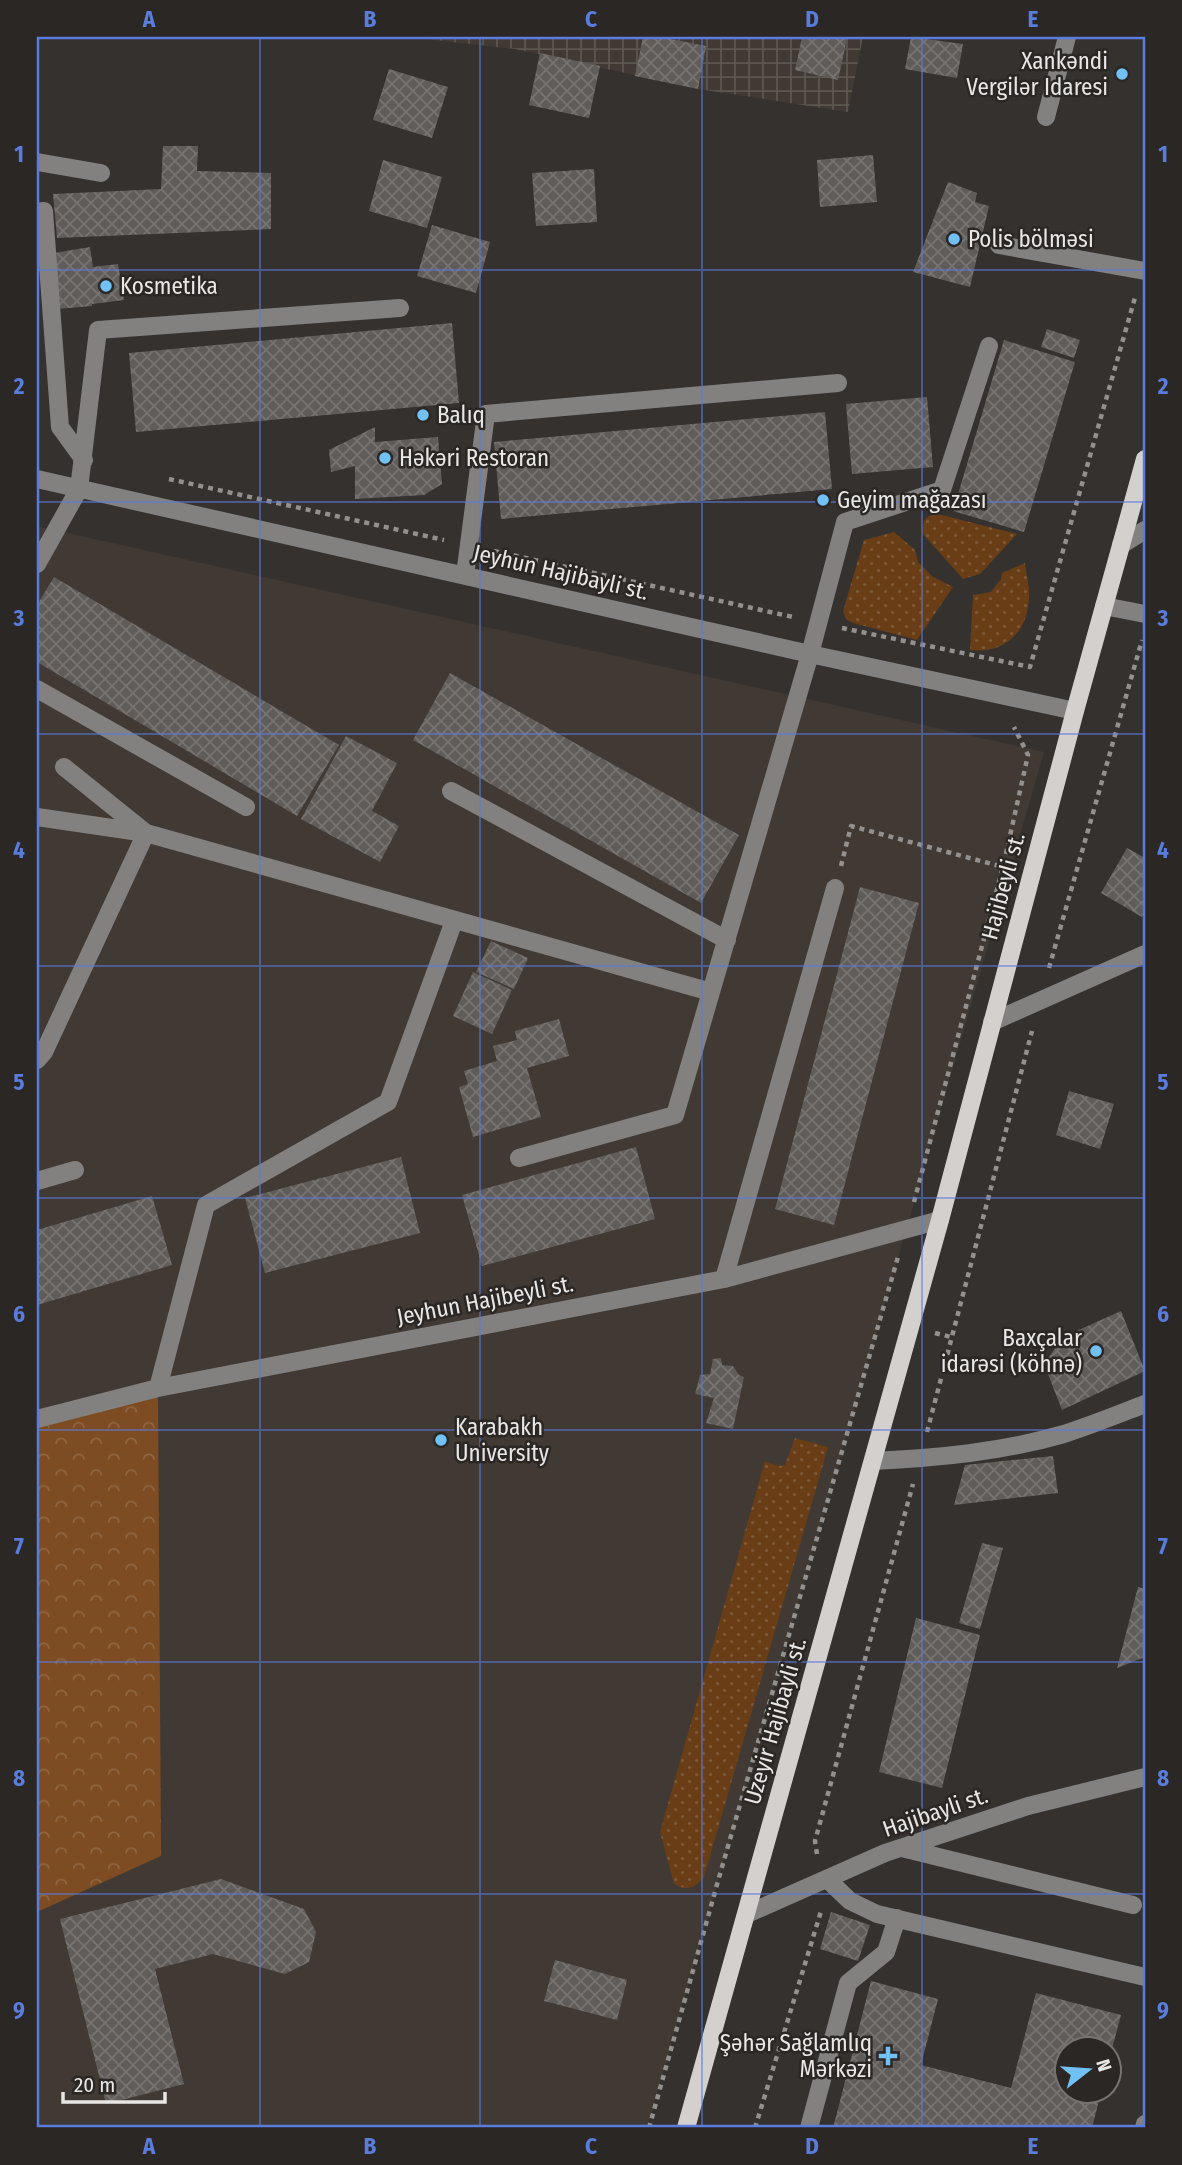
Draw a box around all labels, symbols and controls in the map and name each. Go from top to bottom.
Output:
text: A [142,5,156,33]
text: B [364,5,377,33]
text: C [585,5,597,33]
text: D [805,5,819,33]
text: E [1028,5,1039,33]
place label: Xankəndi Vergilər Idaresi [966,47,1108,101]
marker: Xankəndi Vergilər Idaresi [1114,66,1130,82]
text: 1 [14,140,24,168]
text: 1 [1158,140,1168,168]
place label: Polis bölməsi [968,225,1094,253]
marker: Polis bölməsi [946,231,962,247]
place label: Kosmetika [120,272,218,300]
marker: Kosmetika [98,278,114,294]
text: 2 [13,372,25,400]
text: 2 [1157,372,1169,400]
place label: Balıq [437,401,485,429]
marker: Balıq [415,407,431,423]
place label: Həkəri Restoran [399,444,549,472]
marker: Həkəri Restoran [377,450,393,466]
place label: Geyim mağazası [837,486,987,514]
marker: Geyim mağazası [815,492,831,508]
street label: Jeyhun Hajibayli st. [471,538,651,606]
text: 3 [13,604,25,632]
text: 3 [1157,604,1169,632]
street label: Hajibeyli st. [975,829,1031,943]
text: 4 [13,836,25,864]
text: 4 [1157,836,1169,864]
text: 5 [13,1068,25,1096]
text: 5 [1157,1068,1169,1096]
street label: Jeyhun Hajibeyli st. [394,1269,576,1331]
text: 6 [13,1300,25,1328]
text: 6 [1157,1300,1169,1328]
place label: Baxçalar idarəsi (köhnə) [941,1324,1082,1378]
marker: Baxçalar idarəsi (köhnə) [1088,1343,1104,1359]
place label: Karabakh University [455,1413,550,1467]
marker: Karabakh University [433,1432,449,1448]
text: 7 [14,1532,24,1560]
text: 7 [1158,1532,1168,1560]
street label: Uzeyir Hajibayli st. [738,1634,812,1808]
text: 8 [13,1764,25,1792]
text: 8 [1157,1764,1169,1792]
street label: Hajibayli st. [879,1781,991,1843]
text: 9 [13,1996,25,2024]
text: 9 [1157,1996,1169,2024]
place label: Şəhər Sağlamlıq Mərkəzi [720,2029,872,2083]
north arrow [1052,2036,1122,2106]
marker: Şəhər Sağlamlıq Mərkəzi [878,2046,898,2066]
text: N [1091,2056,1116,2074]
scale bar [63,2060,164,2104]
text: 20 m [74,2072,115,2098]
text: A [142,2132,156,2160]
text: B [364,2132,377,2160]
text: C [585,2132,597,2160]
text: D [805,2132,819,2160]
text: E [1028,2132,1039,2160]

